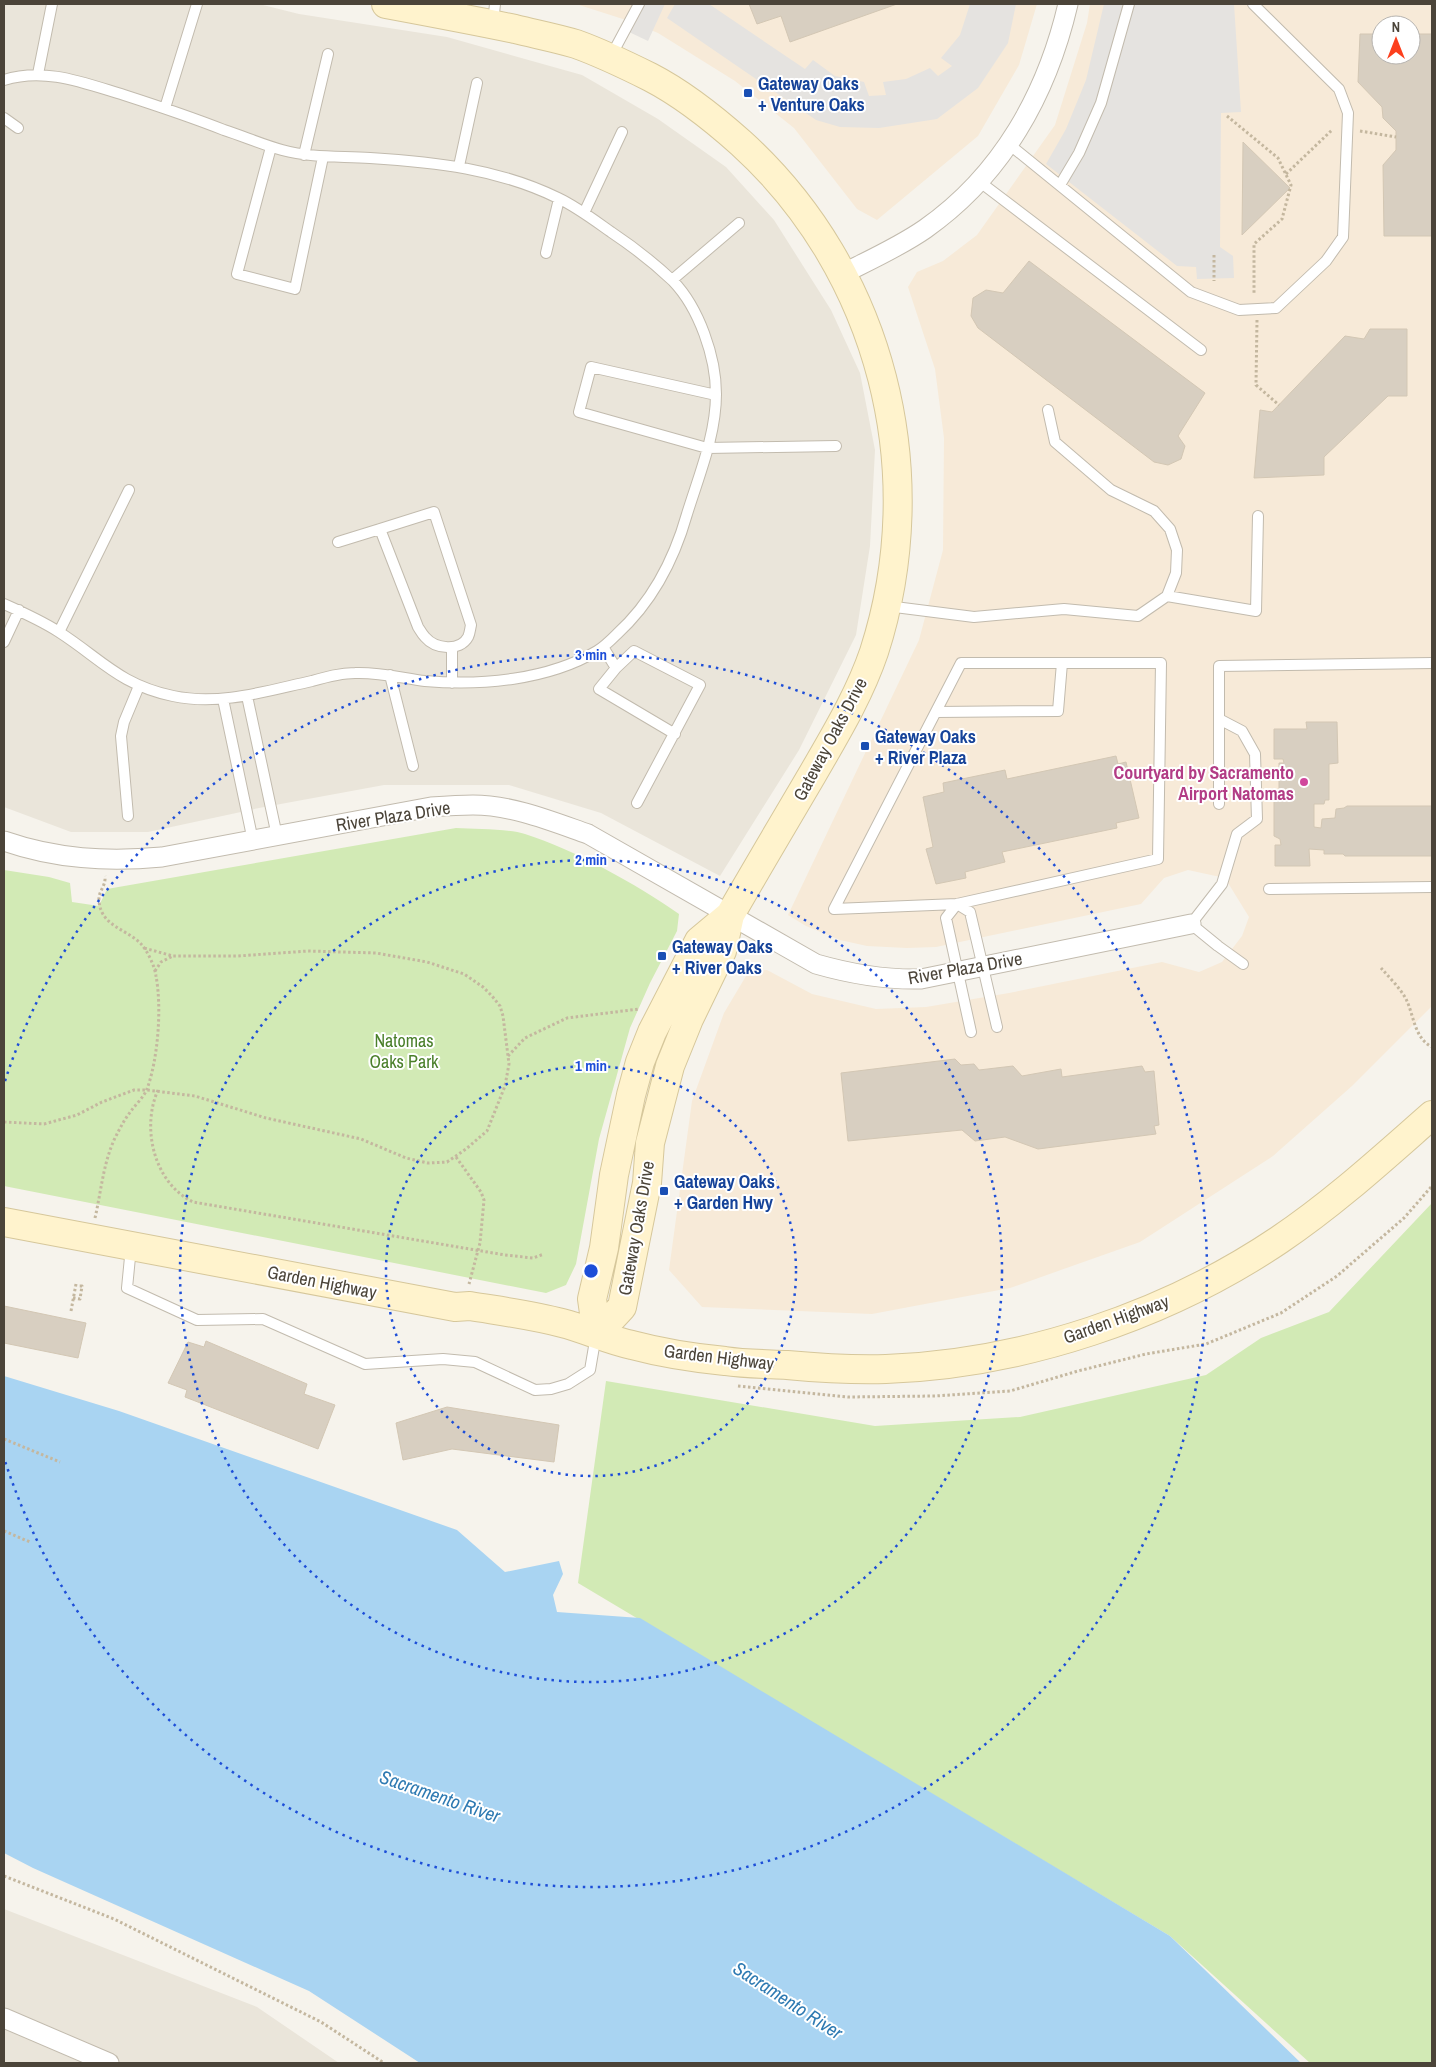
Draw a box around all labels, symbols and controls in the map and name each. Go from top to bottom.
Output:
north arrow [1371,15,1421,65]
text: N [1392,18,1400,36]
place label: Gateway Oaks + Venture Oaks [758,71,865,117]
marker: Gateway Oaks + Venture Oaks [742,87,754,99]
text: 3 min [575,644,607,665]
street label: Gateway Oaks Drive [787,673,873,805]
place label: Gateway Oaks + River Plaza [875,724,976,770]
marker: Gateway Oaks + River Plaza [859,740,871,752]
place label: Courtyard by Sacramento Airport Natomas [1114,760,1294,806]
marker: Courtyard by Sacramento Airport Natomas [1298,776,1310,788]
street label: River Plaza Drive [334,795,452,837]
text: 2 min [575,849,607,870]
place label: Gateway Oaks + River Oaks [672,934,773,980]
street label: River Plaza Drive [906,946,1024,990]
marker: Gateway Oaks + River Oaks [656,950,668,962]
park label: Natomas Oaks Park [370,1028,439,1074]
text: 1 min [575,1055,607,1076]
street label: Gateway Oaks Drive [612,1159,660,1297]
place label: Gateway Oaks + Garden Hwy [674,1169,775,1215]
marker: Gateway Oaks + Garden Hwy [658,1185,670,1197]
street label: Garden Highway [265,1259,379,1305]
centre of rings [582,1262,600,1280]
street label: Garden Highway [1060,1288,1173,1350]
street label: Garden Highway [663,1338,776,1376]
water label: Sacramento River [376,1763,504,1829]
water label: Sacramento River [728,1955,848,2046]

